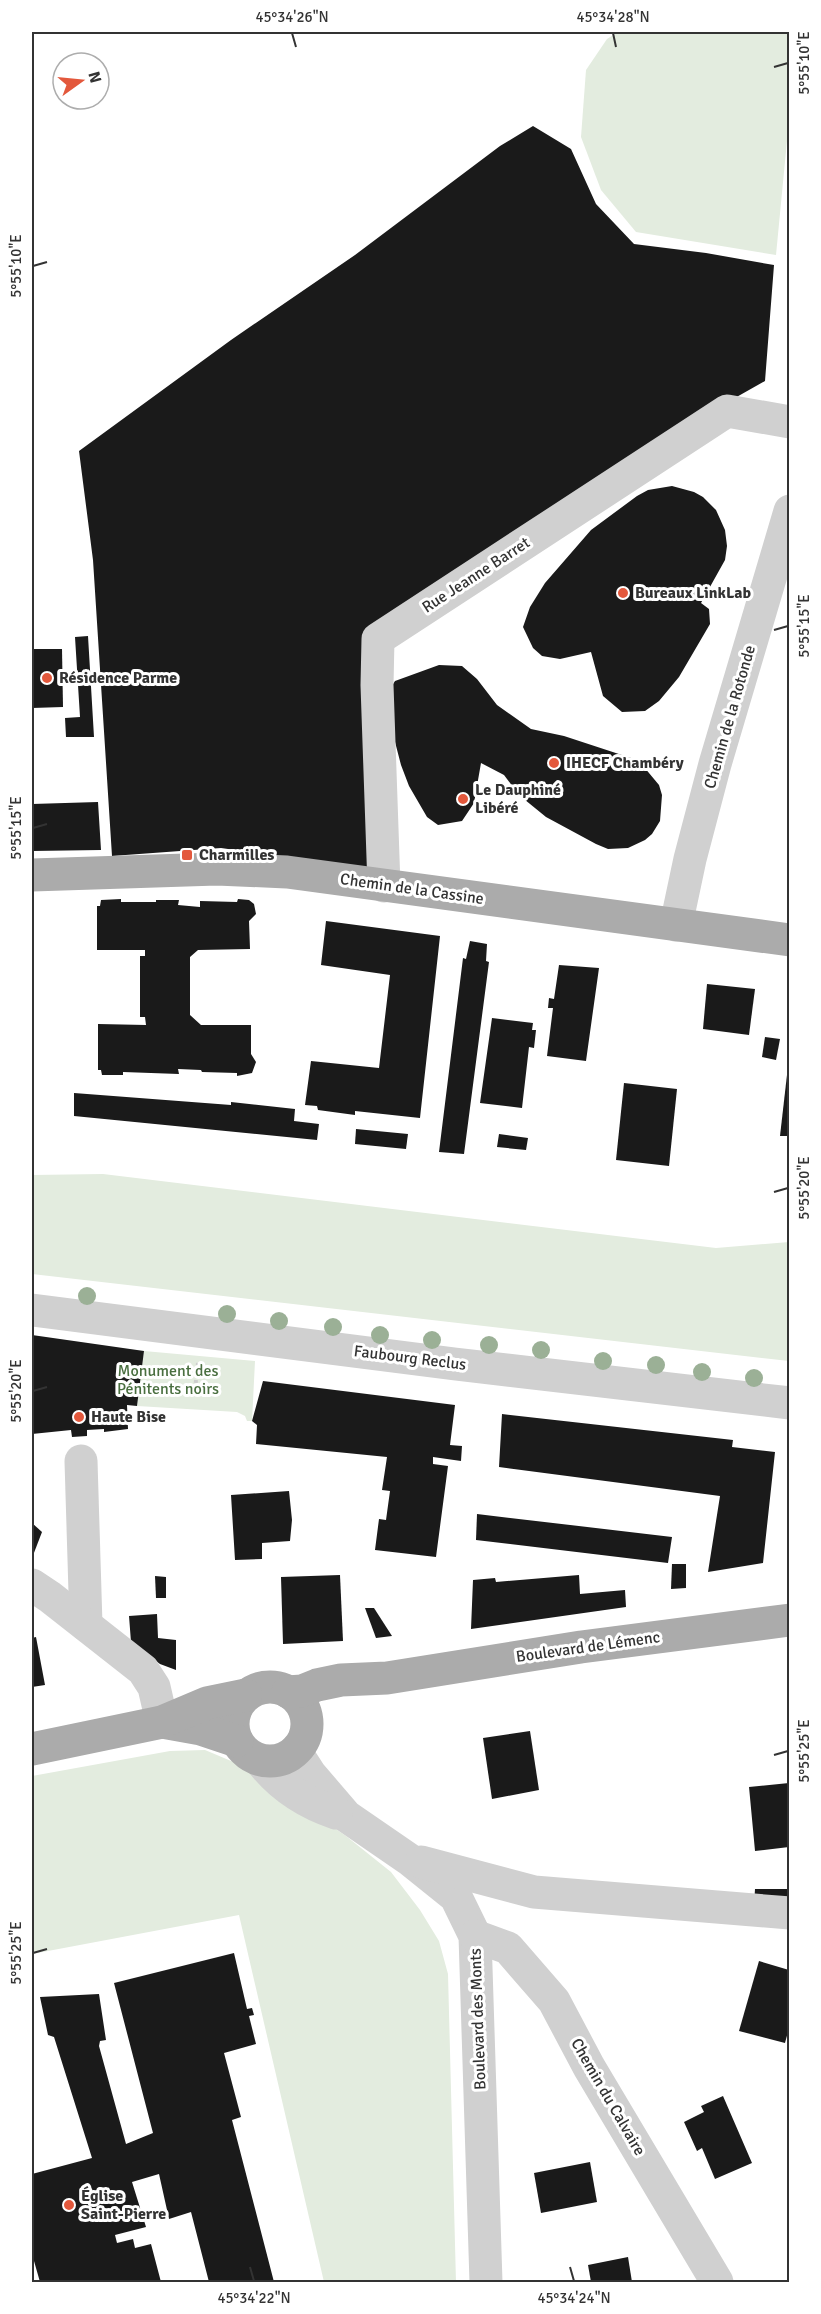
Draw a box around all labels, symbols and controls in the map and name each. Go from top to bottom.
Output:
text: 45°34'26"N [255,8,329,26]
text: 45°34'28"N [576,8,650,26]
text: 5°55'10"E [795,31,813,95]
north arrow [51,51,111,111]
text: N [83,69,106,85]
text: 5°55'10"E [7,234,25,298]
street label: Rue Jeanne Barret [418,532,534,617]
place label: Bureaux LinkLab [635,583,751,603]
marker: Bureaux LinkLab [616,586,630,600]
text: 5°55'15"E [795,594,813,658]
street label: Chemin de la Rotonde [700,643,760,791]
place label: Résidence Parme [59,668,177,688]
marker: Résidence Parme [40,671,54,685]
place label: IHECF Chambéry [566,753,684,773]
marker: IHECF Chambéry [547,756,561,770]
place label: Le Dauphiné Libéré [475,780,561,818]
marker: Le Dauphiné Libéré [456,792,470,806]
text: 5°55'15"E [7,796,25,860]
place label: Charmilles [199,845,274,865]
marker: Charmilles [180,848,194,862]
street label: Chemin de la Cassine [339,869,485,909]
text: 5°55'20"E [795,1156,813,1220]
street label: Faubourg Reclus [353,1341,467,1375]
text: 5°55'20"E [7,1359,25,1423]
park label: Monument des Pénitents noirs [117,1361,219,1399]
place label: Haute Bise [91,1407,166,1427]
marker: Haute Bise [72,1410,86,1424]
street label: Boulevard de Lémenc [515,1627,661,1667]
text: 5°55'25"E [795,1719,813,1783]
text: 5°55'25"E [7,1921,25,1985]
street label: Boulevard des Monts [466,1948,490,2090]
street label: Chemin du Calvaire [566,2035,650,2159]
place label: Église Saint-Pierre [81,2186,166,2224]
marker: Église Saint-Pierre [62,2198,76,2212]
text: 45°34'22"N [217,2289,291,2307]
text: 45°34'24"N [537,2289,611,2307]

